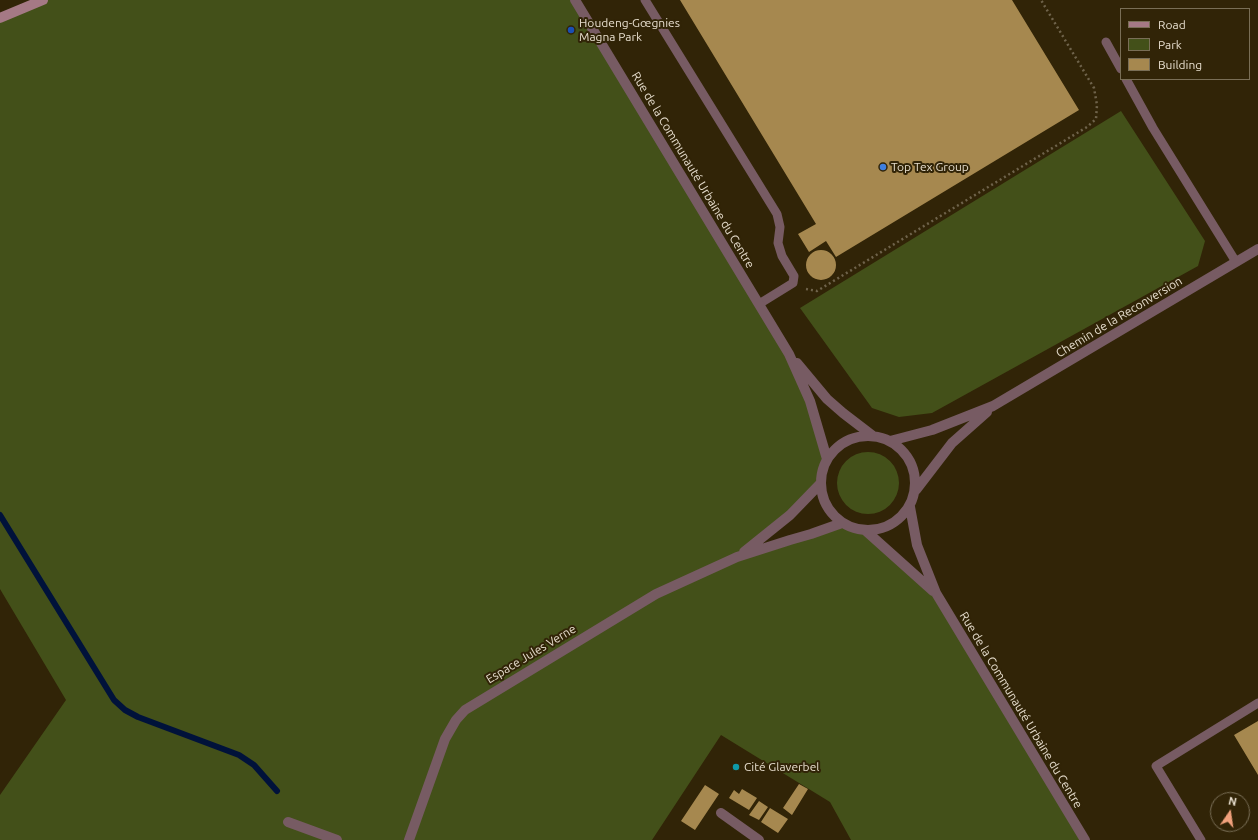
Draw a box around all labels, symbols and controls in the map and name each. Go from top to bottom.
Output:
legend [1120,8,1250,80]
place label: Houdeng-Gœgnies Magna Park [579,16,680,44]
text: Road [1158,18,1186,31]
marker: Houdeng-Gœgnies Magna Park [566,25,576,35]
text: Park [1158,38,1182,51]
text: Building [1158,58,1202,71]
street label: Rue de la Communauté Urbaine du Centre [629,69,757,271]
place label: Top Tex Group [891,160,969,174]
marker: Top Tex Group [878,162,888,172]
street label: Chemin de la Reconversion [1053,274,1185,360]
street label: Rue de la Communauté Urbaine du Centre [957,609,1085,811]
street label: Espace Jules Verne [483,621,579,687]
place label: Cité Glaverbel [744,760,819,774]
marker: Cité Glaverbel [731,762,741,772]
north arrow [1210,792,1250,832]
text: N [1227,795,1238,808]

